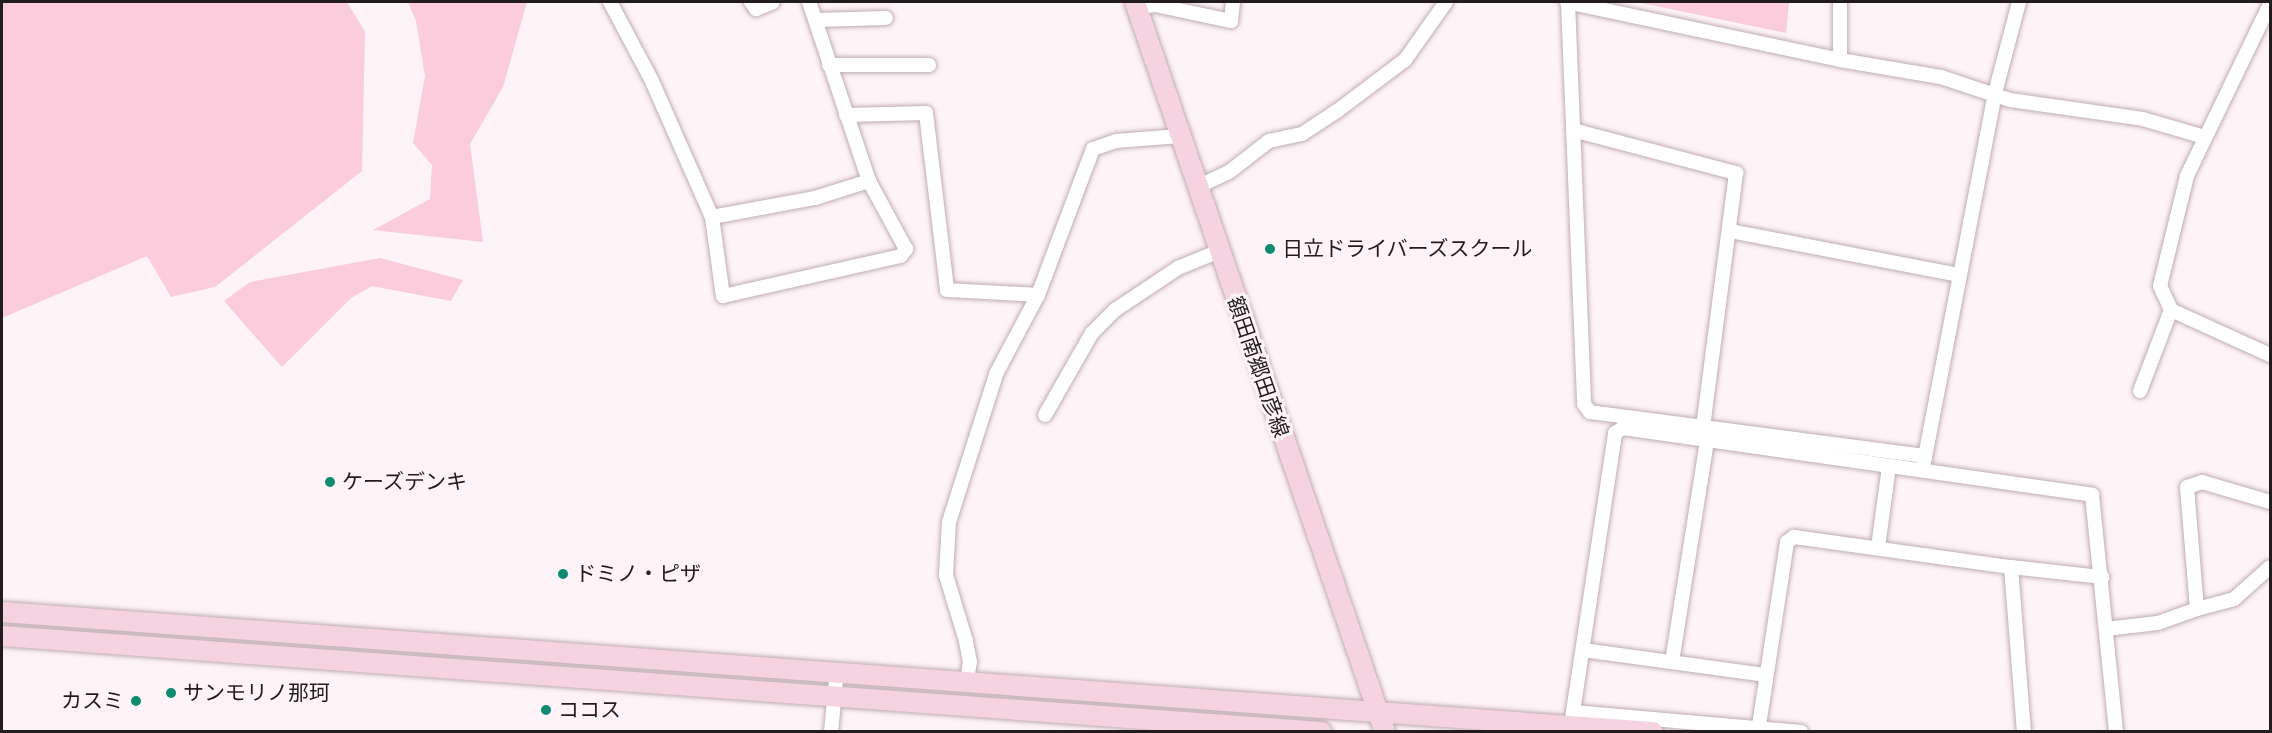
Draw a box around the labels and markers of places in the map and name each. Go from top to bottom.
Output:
place label: 日立ドライバーズスクール [1282,236,1534,262]
marker: 日立ドライバーズスクール [1263,242,1277,256]
place label: ケーズデンキ [342,469,468,495]
marker: ケーズデンキ [323,475,337,489]
place label: ドミノ・ピザ [575,561,701,587]
marker: ドミノ・ピザ [556,567,570,581]
place label: サンモリノ那珂 [183,680,330,706]
marker: サンモリノ那珂 [164,686,178,700]
place label: カスミ [61,688,124,714]
marker: カスミ [129,694,143,708]
place label: ココス [558,697,621,723]
marker: ココス [539,703,553,717]

